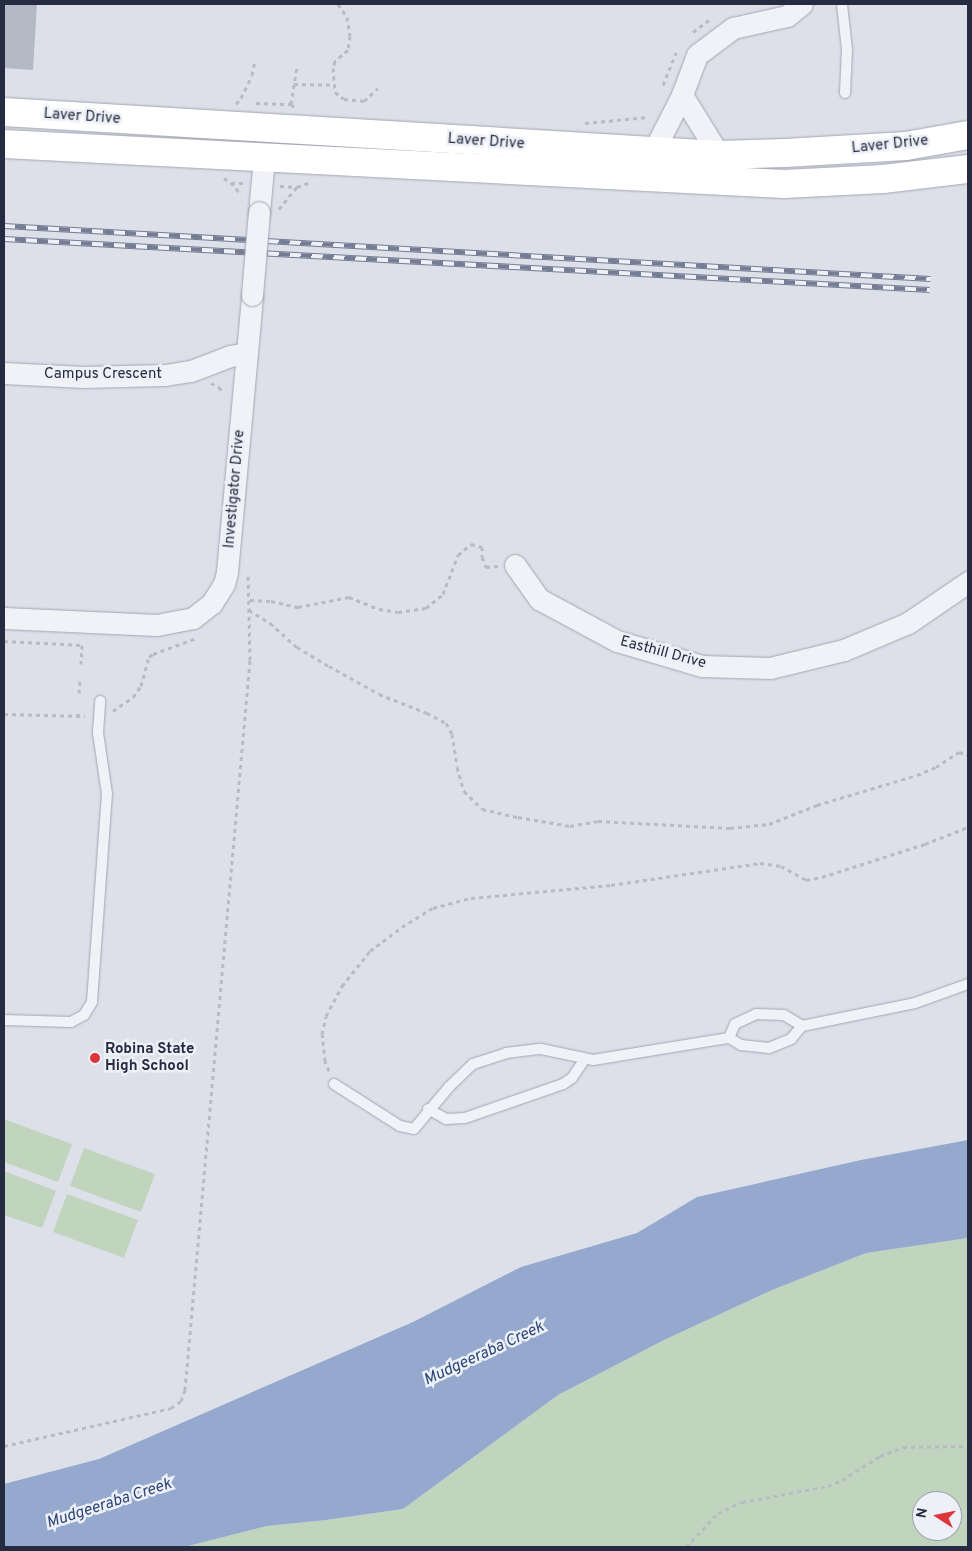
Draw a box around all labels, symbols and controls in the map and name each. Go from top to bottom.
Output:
street label: Laver Drive [43,105,121,129]
street label: Laver Drive [447,130,525,154]
street label: Laver Drive [851,132,929,158]
street label: Campus Crescent [44,366,162,384]
street label: Investigator Drive [221,429,249,549]
street label: Easthill Drive [618,633,708,673]
place label: Robina State High School [105,1040,194,1075]
marker: Robina State High School [89,1052,101,1064]
water label: Mudgeeraba Creek [421,1318,547,1390]
water label: Mudgeeraba Creek [44,1475,174,1533]
north arrow [912,1491,962,1541]
text: N [913,1507,932,1520]

